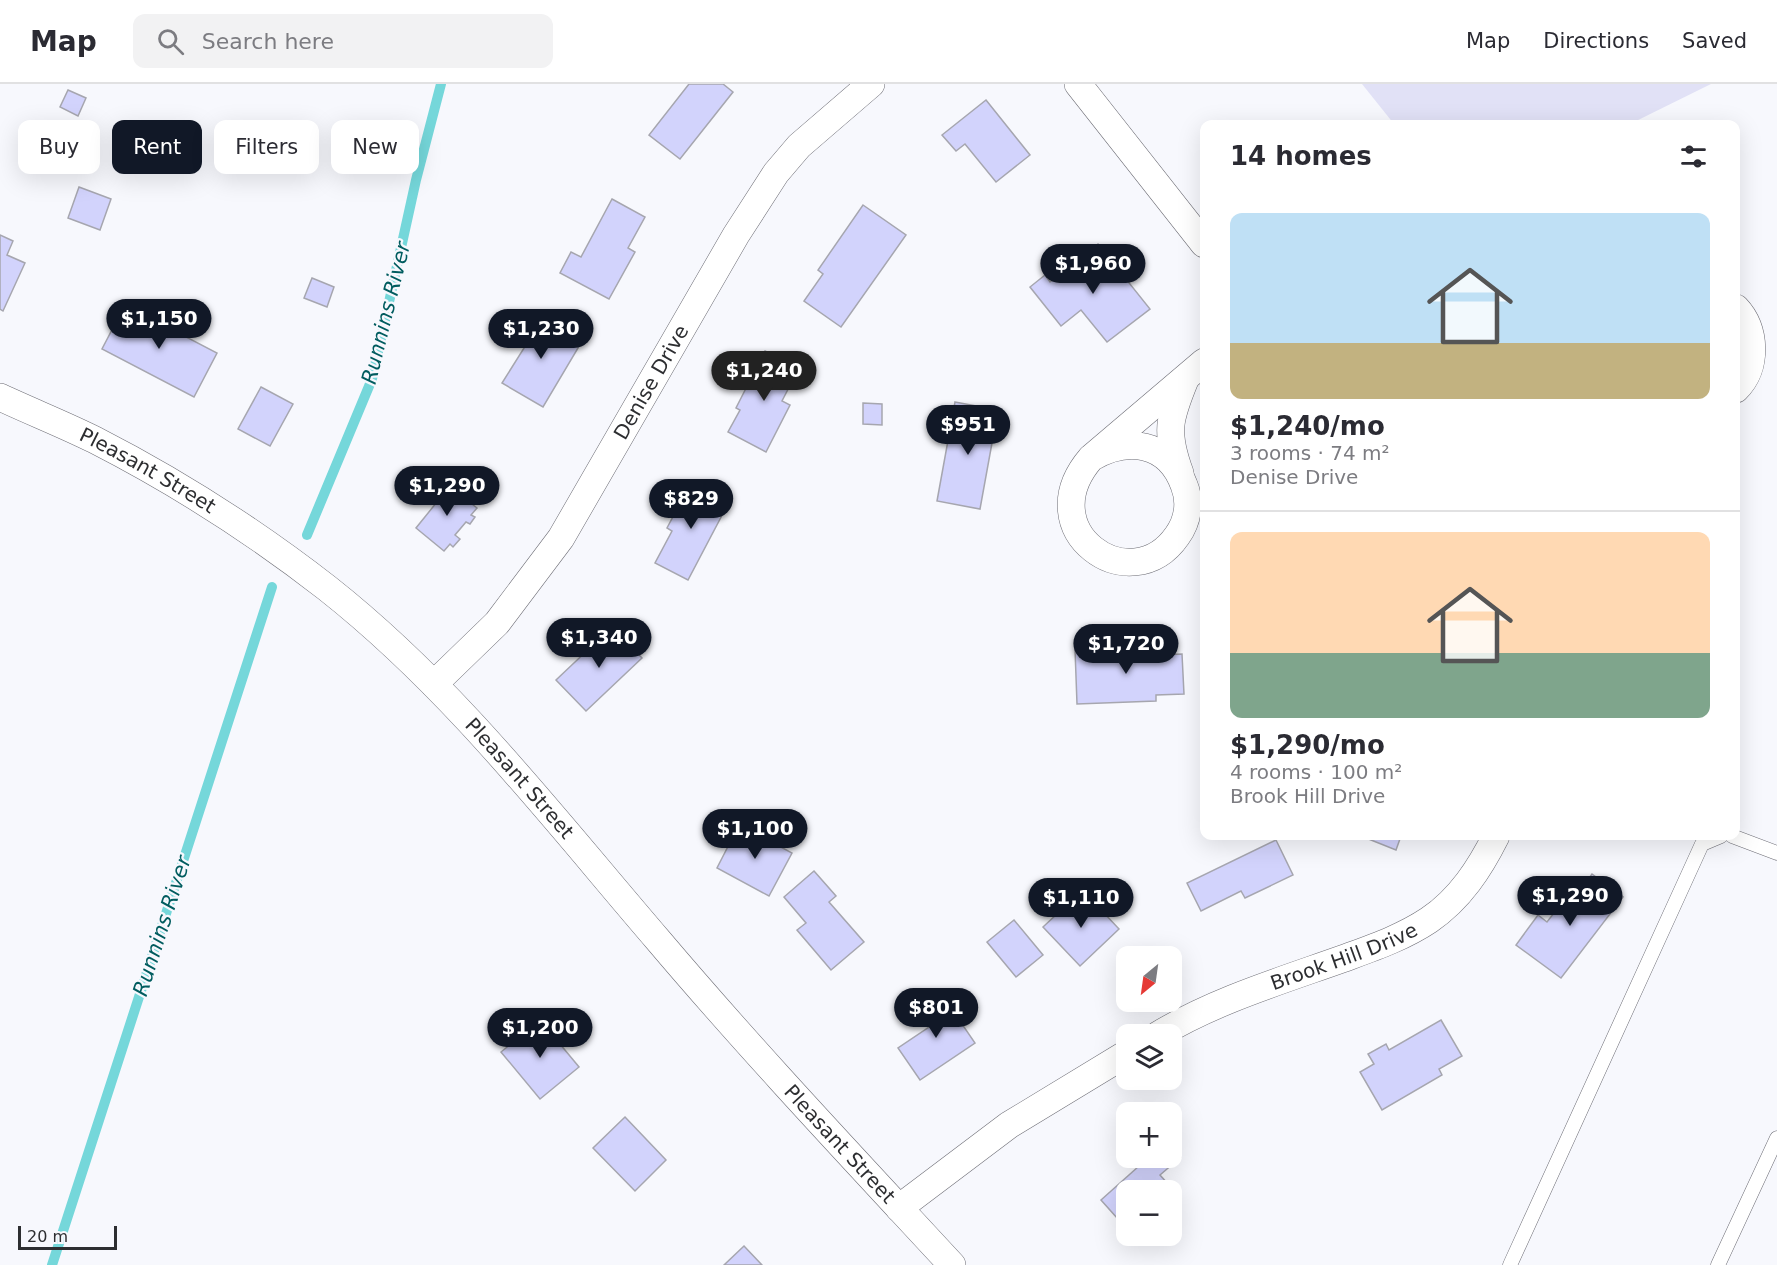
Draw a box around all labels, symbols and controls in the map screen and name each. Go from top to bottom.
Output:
search box [133,14,553,68]
text: Map [30,25,97,58]
icon: search [154,25,187,58]
text: Search here [202,29,334,54]
text: Map [1466,29,1510,53]
text: Directions [1543,29,1649,53]
text: Saved [1682,29,1747,53]
chip: Buy [18,120,100,174]
chip: Rent [112,120,202,174]
chip: Filters [214,120,319,174]
chip: New [331,120,419,174]
icon: filters [1677,140,1710,173]
text: 14 homes [1230,141,1372,171]
water label: Runnins River [357,238,416,387]
pin: $1,960 [1044,244,1142,295]
text: $1,960 [1054,251,1132,275]
icon: home [1416,252,1524,360]
pin: $1,150 [110,299,208,350]
text: $1,150 [120,306,198,330]
pin: $1,230 [492,309,590,360]
text: $1,230 [502,316,580,340]
street label: Denise Drive [608,321,693,444]
pin: $1,240 [715,351,813,402]
text: $1,240 [725,358,803,382]
pin: $951 [932,405,1004,456]
text: $1,240/mo [1230,411,1385,441]
text: $951 [940,412,996,436]
street label: Pleasant Street [76,422,220,518]
text: 3 rooms · 74 m² [1230,441,1390,465]
text: Denise Drive [1230,465,1358,489]
pin: $1,290 [398,466,496,517]
text: $1,290 [408,473,486,497]
pin: $829 [655,479,727,530]
text: $829 [663,486,719,510]
icon: home [1416,571,1524,679]
pin: $1,340 [550,618,648,669]
pin: $1,720 [1077,624,1175,675]
text: $1,340 [560,625,638,649]
text: $1,720 [1087,631,1165,655]
street label: Pleasant Street [460,713,579,844]
text: $1,290/mo [1230,730,1385,760]
text: 4 rooms · 100 m² [1230,760,1402,784]
text: Brook Hill Drive [1230,784,1385,808]
pin: $1,100 [706,809,804,860]
text: $1,100 [716,816,794,840]
water label: Runnins River [128,852,196,999]
pin: $1,290 [1521,876,1619,927]
pin: $1,110 [1032,878,1130,929]
text: $1,290 [1531,883,1609,907]
text: $1,110 [1042,885,1120,909]
street label: Brook Hill Drive [1267,917,1422,995]
north arrow [1116,946,1182,1012]
map controls [1116,946,1182,1246]
pin: $801 [900,988,972,1039]
text: $801 [908,995,964,1019]
pin: $1,200 [491,1008,589,1059]
text: $1,200 [501,1015,579,1039]
button: layers [1116,1024,1182,1090]
street label: Pleasant Street [779,1080,901,1208]
button: + [1116,1102,1182,1168]
button: − [1116,1180,1182,1246]
scale bar [18,1223,117,1250]
text: 20 m [27,1227,68,1246]

